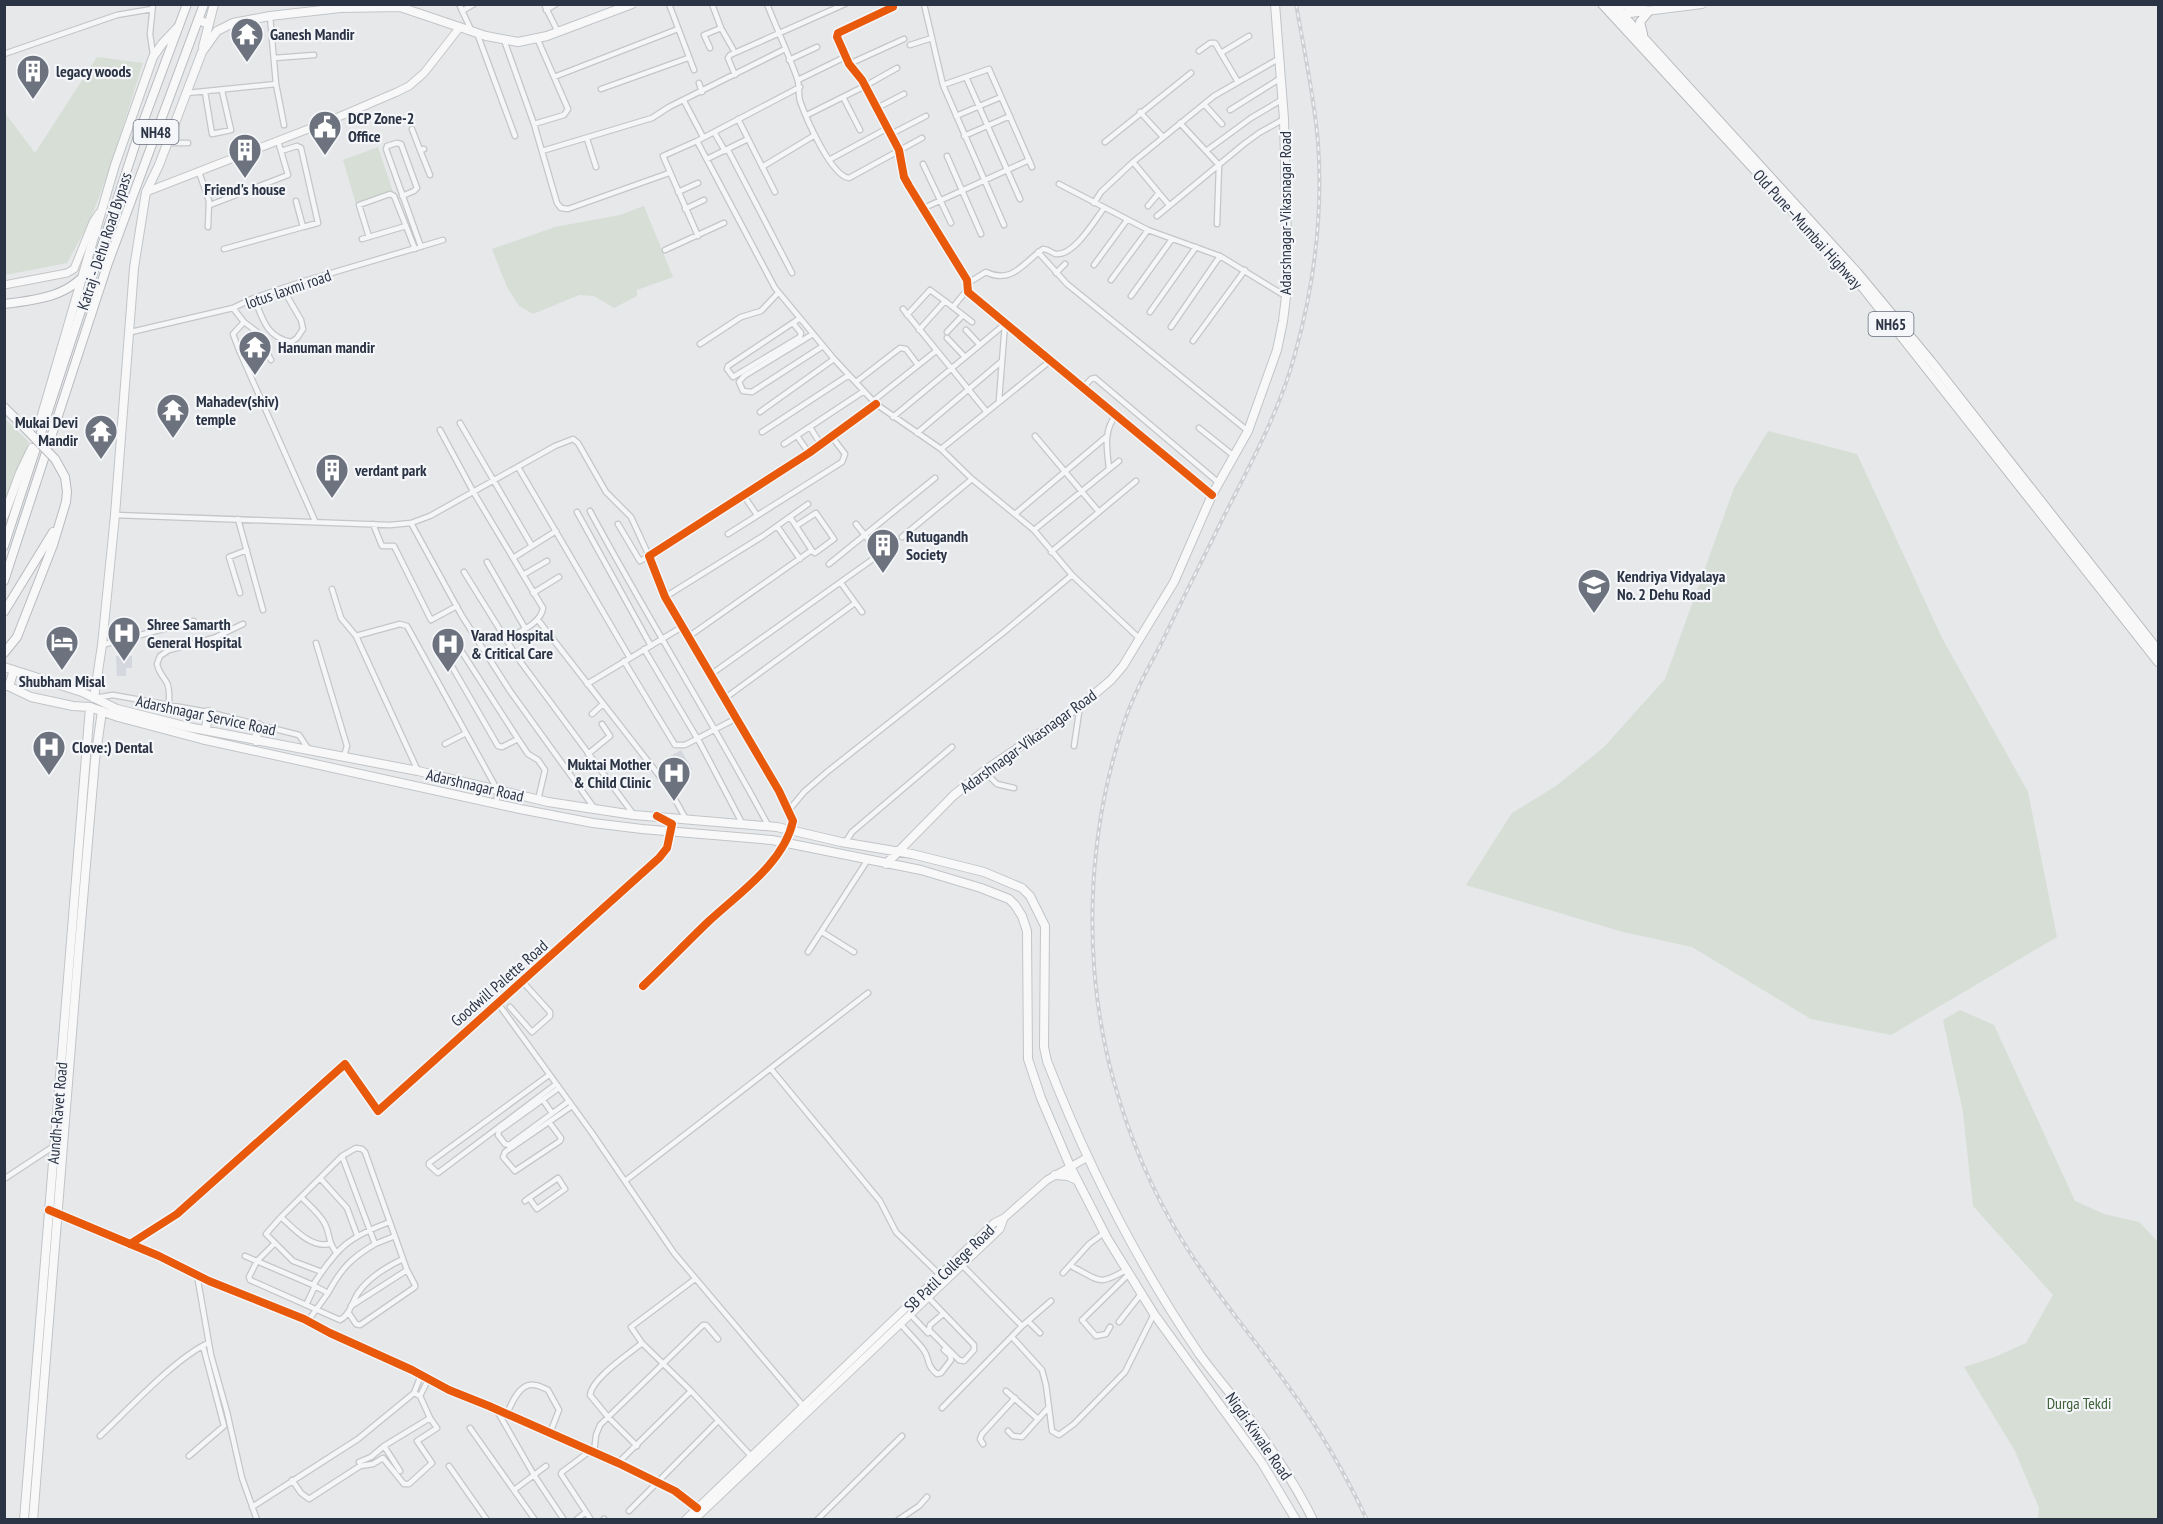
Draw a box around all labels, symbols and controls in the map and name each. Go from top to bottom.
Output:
temple icon: Ganesh Mandir [229,16,265,63]
place label: Ganesh Mandir [270,24,355,44]
building icon: legacy woods [15,53,51,100]
place label: legacy woods [56,61,132,81]
place label: DCP Zone-2 Office [348,108,414,146]
public building icon: DCP Zone-2 Office [307,109,343,156]
road number: NH48 [134,120,178,144]
street label: Adarshnagar-Vikasnagar Road [1275,131,1295,295]
building icon: Friend's house [227,132,263,179]
street label: Old Pune–Mumbai Highway [1749,165,1867,293]
street label: Katraj - Dehu Road Bypass [72,170,136,312]
place label: Friend's house [204,179,286,199]
street label: lotus laxmi road [242,265,334,313]
road number: NH65 [1868,312,1914,336]
temple icon: Hanuman mandir [237,329,273,376]
place label: Hanuman mandir [278,337,375,357]
place label: Mahadev(shiv) temple [196,391,279,429]
temple icon: Mahadev(shiv) temple [155,392,191,439]
place label: Mukai Devi Mandir [15,412,78,450]
temple icon: Mukai Devi Mandir [83,413,119,460]
building icon: verdant park [314,452,350,499]
place label: verdant park [354,460,427,480]
place label: Rutugandh Society [906,526,968,564]
building icon: Rutugandh Society [865,527,901,574]
place label: Kendriya Vidyalaya No. 2 Dehu Road [1617,566,1726,604]
school or university icon: Kendriya Vidyalaya No. 2 Dehu Road [1576,567,1612,614]
place label: Shree Samarth General Hospital [147,614,242,652]
hospital icon: Shree Samarth General Hospital [106,615,142,662]
hotel icon: Shubham Misal [44,624,80,671]
place label: Varad Hospital & Critical Care [470,625,554,663]
hospital icon: Varad Hospital & Critical Care [430,626,466,673]
place label: Shubham Misal [19,671,105,691]
street label: Adarshnagar-Vikasnagar Road [956,685,1100,797]
street label: Adarshnagar Service Road [134,690,278,740]
hospital icon: Clove:) Dental [31,729,67,776]
place label: Clove:) Dental [72,737,153,757]
place label: Muktai Mother & Child Clinic [567,754,651,792]
hospital icon: Muktai Mother & Child Clinic [656,755,692,802]
street label: Adarshnagar Road [424,764,526,806]
street label: Goodwill Palette Road [446,935,552,1031]
street label: Aundh-Ravet Road [43,1061,71,1165]
street label: SB Patil College Road [900,1220,998,1316]
street label: Nigdi-Kiwale Road [1221,1388,1297,1484]
park label: Durga Tekdi [2047,1393,2111,1413]

